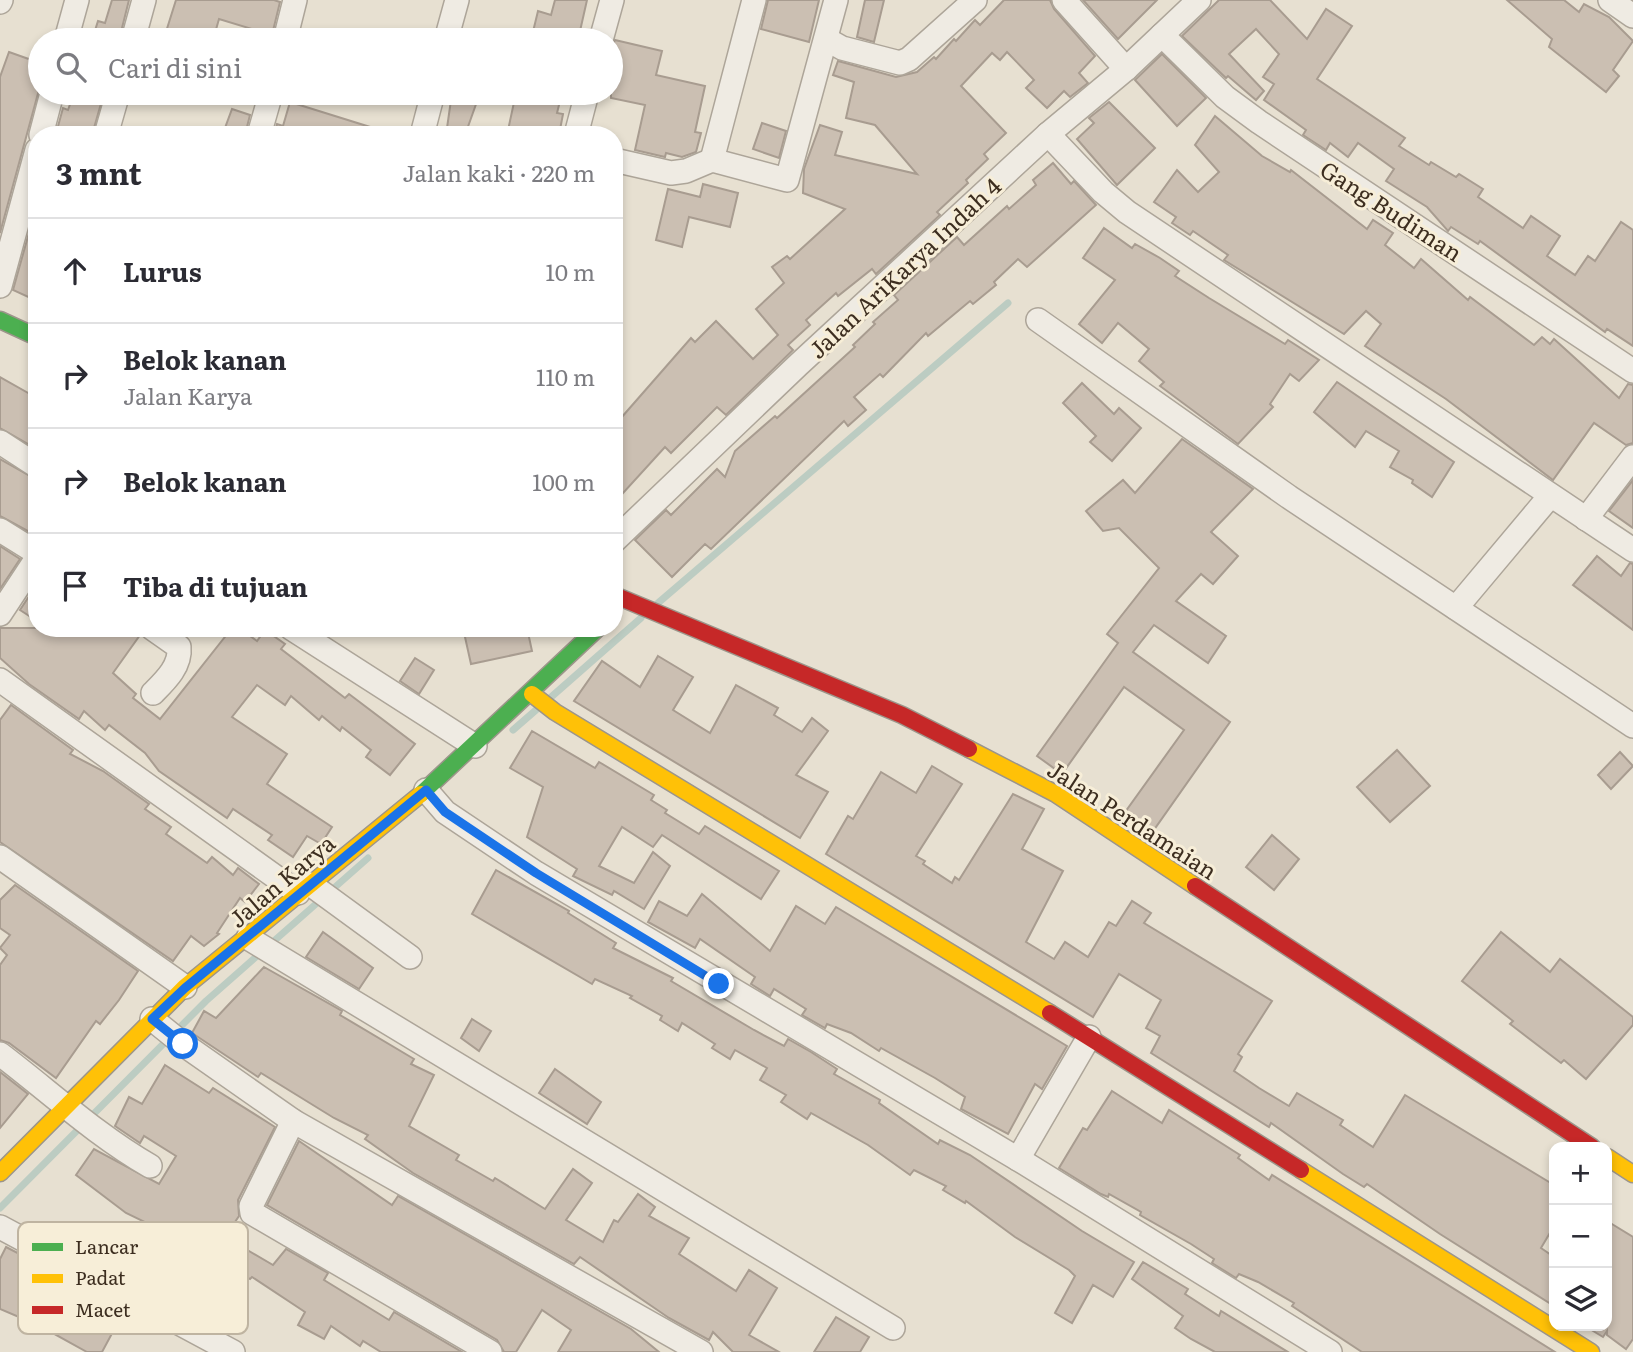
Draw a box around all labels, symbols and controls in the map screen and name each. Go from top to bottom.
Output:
search box [28,28,623,105]
text: Cari di sini [108,47,242,86]
icon: search [52,48,90,86]
text: 3 mnt [56,150,142,194]
street label: Gang Budiman [1314,151,1470,269]
text: Jalan kaki · 220 m [403,155,595,189]
street label: Jalan AriKarya Indah 4 [800,168,1008,365]
text: Lurus [123,251,202,290]
icon: ahead [56,252,94,290]
text: 10 m [545,254,595,288]
text: Belok kanan [123,339,287,378]
icon: right [56,357,94,395]
text: 110 m [536,359,595,393]
text: Jalan Karya [123,378,252,412]
text: Belok kanan [123,461,287,500]
icon: right [56,462,94,500]
text: 100 m [532,464,595,498]
text: Tiba di tujuan [123,566,308,605]
icon: arrive [56,567,94,605]
street label: Jalan Perdamaian [1041,751,1225,887]
street label: Jalan Karya [221,825,342,935]
route end [703,968,734,999]
route start [167,1028,198,1059]
map controls [1549,1142,1612,1331]
button: + [1549,1142,1612,1205]
button: − [1549,1205,1612,1268]
legend [18,1222,248,1334]
text: Lancar [75,1232,138,1260]
text: Padat [75,1263,126,1291]
button: layers [1549,1268,1612,1331]
text: Macet [75,1295,131,1323]

